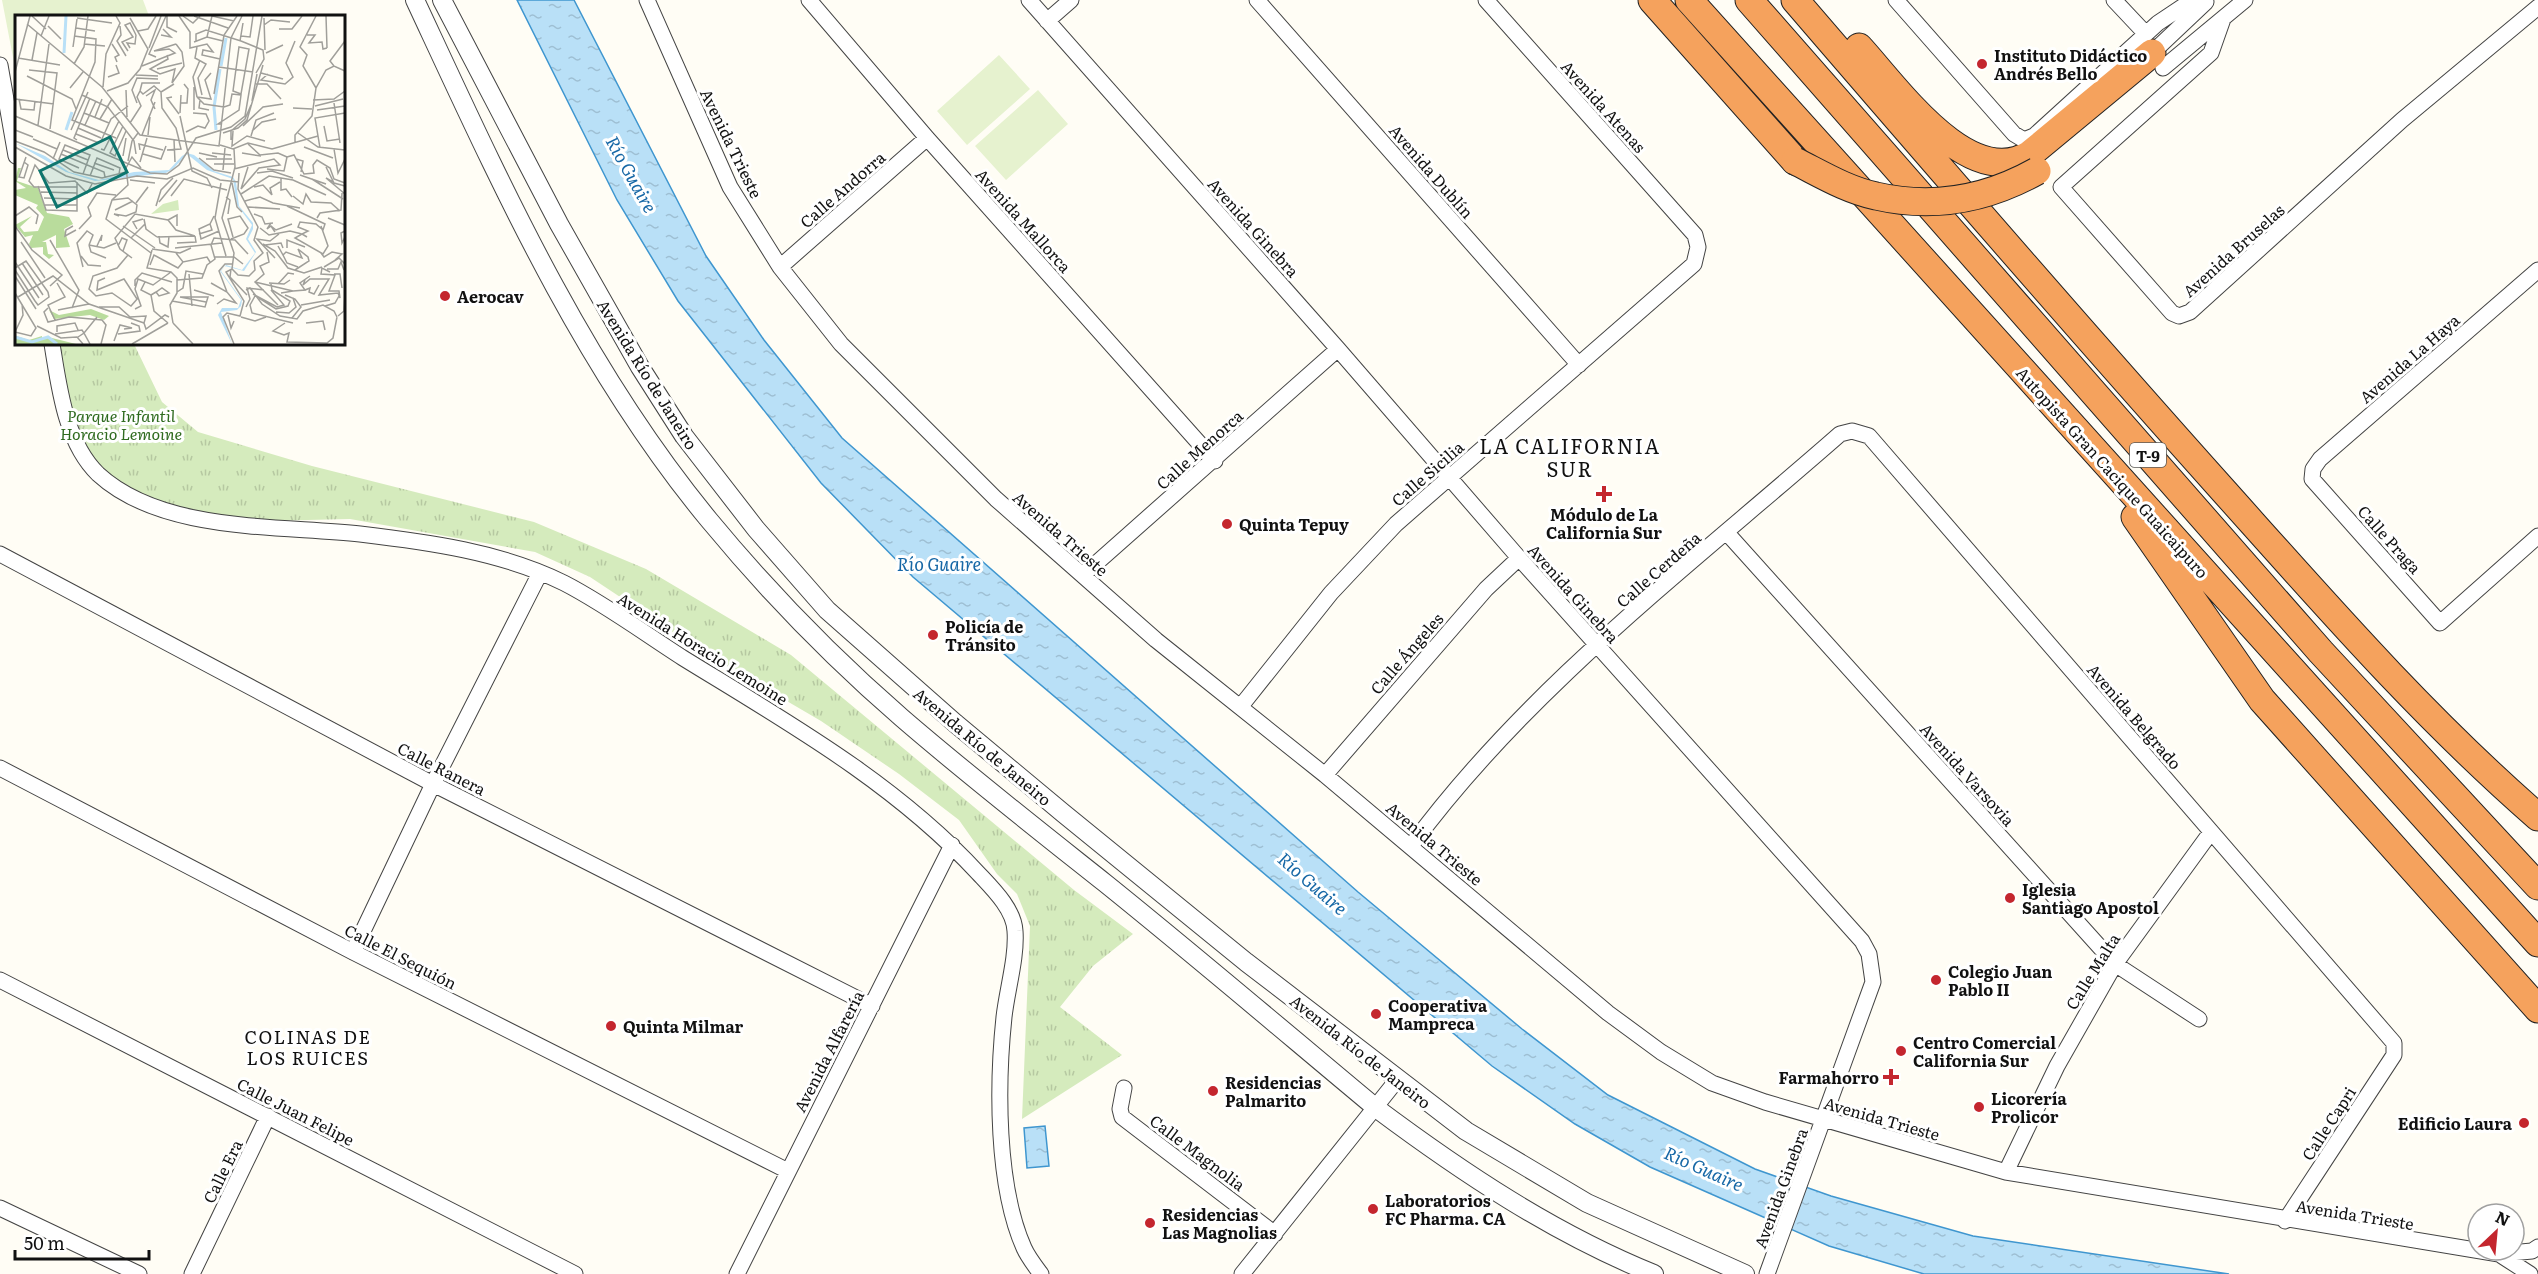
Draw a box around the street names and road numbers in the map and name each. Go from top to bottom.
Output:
street label: Avenida Atenas [1556,55,1652,157]
street label: Avenida Trieste [695,84,769,202]
street label: Avenida Dublín [1384,119,1480,224]
street label: Calle Andorra [794,145,890,233]
street label: Avenida Mallorca [971,162,1078,278]
street label: Avenida Ginebra [1203,172,1305,282]
street label: Avenida Bruselas [2177,198,2289,302]
street label: Avenida Río de Janeiro [592,294,704,454]
street label: Avenida La Haya [2354,307,2465,408]
street label: Autopista Gran Cacique Guaicaipuro [2011,361,2215,583]
street label: Calle Menorca [1150,403,1248,494]
street label: Calle Sicilia [1385,434,1469,511]
road number: T-9 [2130,443,2166,467]
street label: Avenida Trieste [1008,485,1114,581]
street label: Calle Praga [2353,499,2428,579]
street label: Calle Cerdeña [1610,525,1706,613]
street label: Avenida Ginebra [1523,538,1625,648]
street label: Avenida Horacio Lemoine [613,586,793,710]
street label: Calle Ángeles [1364,607,1448,699]
street label: Avenida Belgrado [2082,658,2188,774]
street label: Avenida Río de Janeiro [909,681,1057,811]
street label: Avenida Varsovia [1915,717,2021,831]
street label: Calle Ranera [394,735,491,801]
street label: Avenida Trieste [1382,795,1488,891]
street label: Calle El Sequión [341,917,462,995]
street label: Calle Malta [2059,928,2125,1014]
street label: Avenida Alfarería [787,986,869,1116]
street label: Avenida Río de Janeiro [1285,988,1437,1114]
street label: Calle Juan Felipe [233,1071,359,1151]
street label: Calle Capri [2295,1081,2361,1165]
street label: Avenida Trieste [1821,1090,1943,1146]
street label: Calle Magnolia [1145,1108,1251,1196]
street label: Avenida Ginebra [1747,1124,1813,1252]
street label: Calle Era [196,1135,248,1207]
street label: Avenida Trieste [2294,1193,2416,1235]

